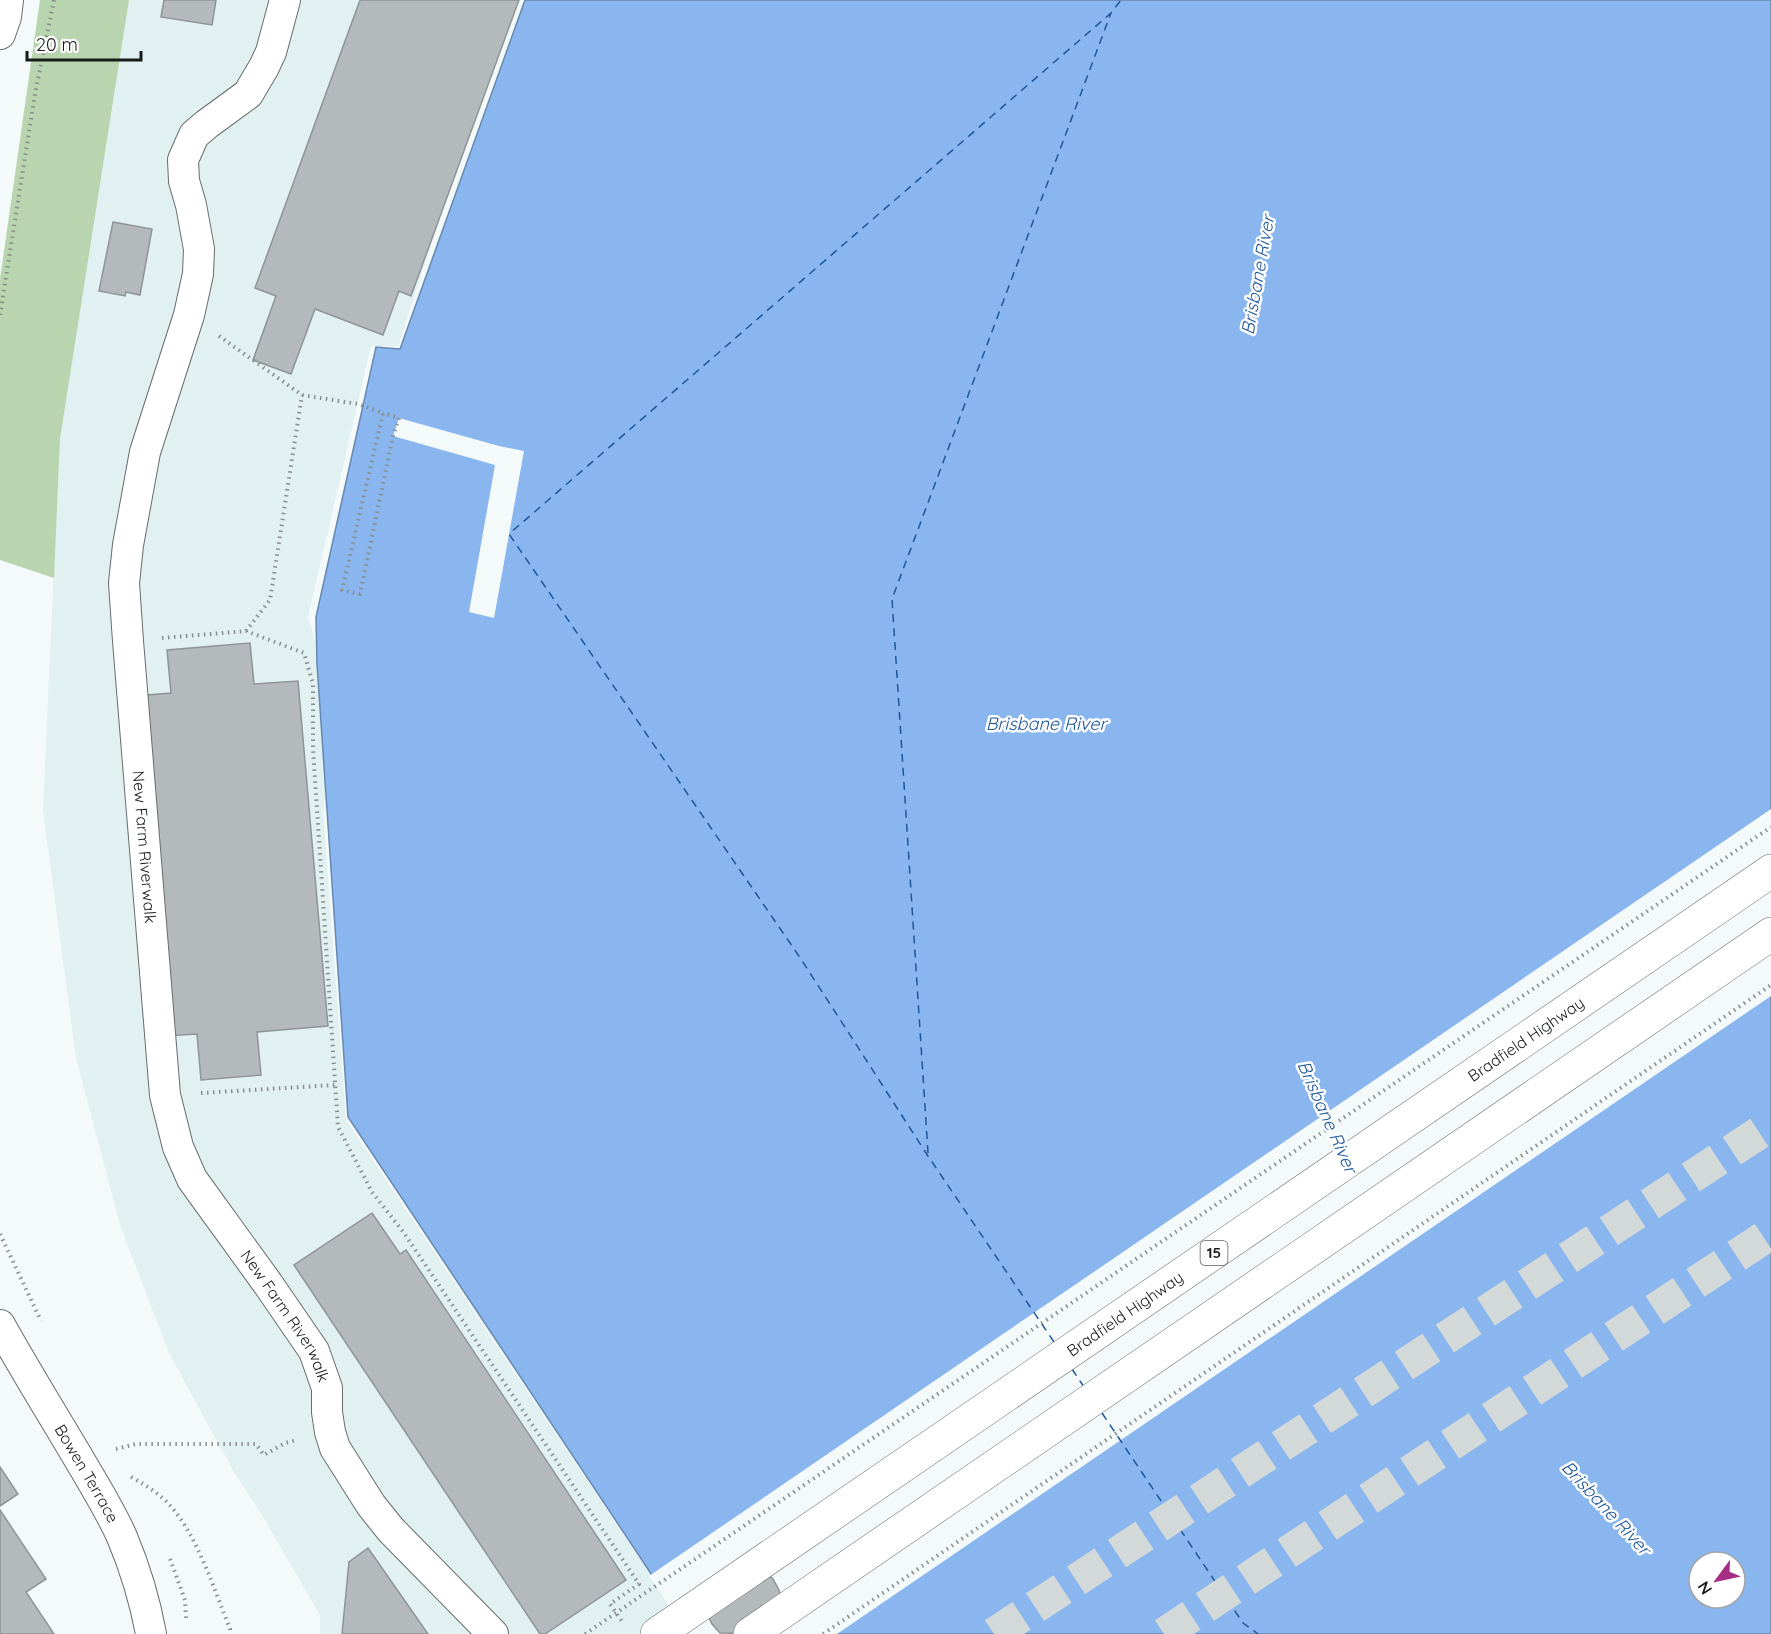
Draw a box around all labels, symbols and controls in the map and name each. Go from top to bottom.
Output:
scale bar [27,24,141,62]
text: 20 m [36,33,78,56]
water label: Brisbane River [1236,211,1280,336]
water label: Brisbane River [986,712,1108,735]
street label: New Farm Riverwalk [129,770,161,924]
street label: Bradfield Highway [1464,992,1588,1086]
water label: Brisbane River [1292,1057,1363,1178]
road number: 15 [1200,1241,1228,1265]
street label: New Farm Riverwalk [237,1246,334,1385]
street label: Bradfield Highway [1063,1267,1187,1360]
street label: Bowen Terrace [51,1420,123,1526]
water label: Brisbane River [1557,1456,1657,1561]
north arrow [1687,1550,1747,1610]
text: N [1693,1578,1716,1599]

